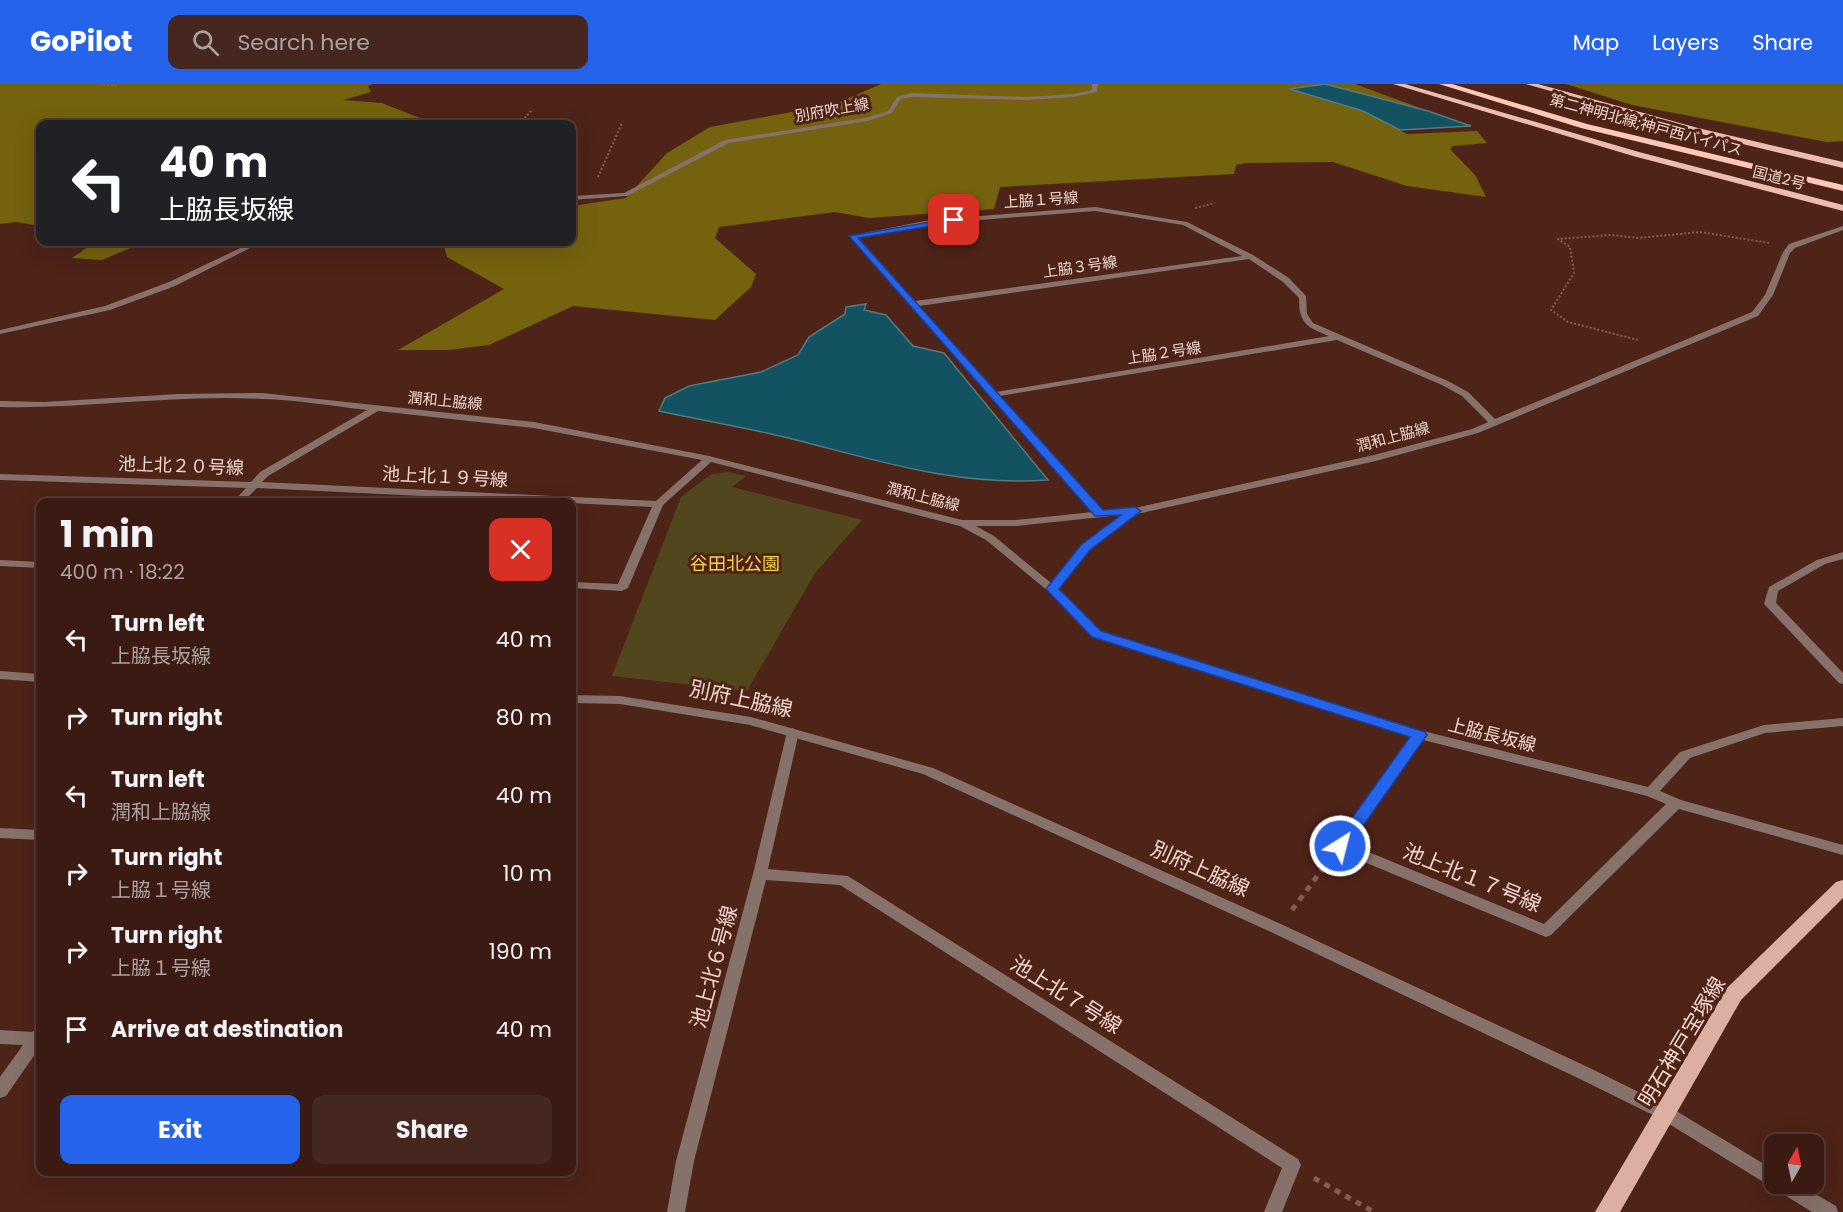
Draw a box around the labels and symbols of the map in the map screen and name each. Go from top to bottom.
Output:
street label: 第二神明北線;神戸西バイパス [1547,89,1745,160]
street label: 別府吹上線 [793,93,871,126]
street label: 国道2号 [1751,161,1808,194]
street label: 上脇１号線 [1003,186,1079,213]
pin [928,194,979,245]
street label: 上脇３号線 [1041,251,1119,282]
street label: 上脇２号線 [1125,336,1203,369]
street label: 潤和上脇線 [407,387,483,414]
street label: 潤和上脇線 [1354,417,1432,456]
street label: 池上北２０号線 [118,451,244,480]
street label: 池上北１９号線 [381,461,509,492]
street label: 潤和上脇線 [884,477,962,516]
park label: 谷田北公園 [690,551,780,576]
street label: 別府上脇線 [687,673,795,724]
street label: 上脇長坂線 [1445,711,1539,758]
position arrow [1308,814,1372,878]
street label: 別府上脇線 [1146,834,1254,903]
street label: 池上北１７号線 [1399,837,1546,919]
street label: 池上北６号線 [683,902,744,1031]
street label: 池上北７号線 [1005,949,1127,1040]
street label: 明石神戸宝塚線 [1631,971,1732,1112]
north arrow [1764,1134,1824,1194]

